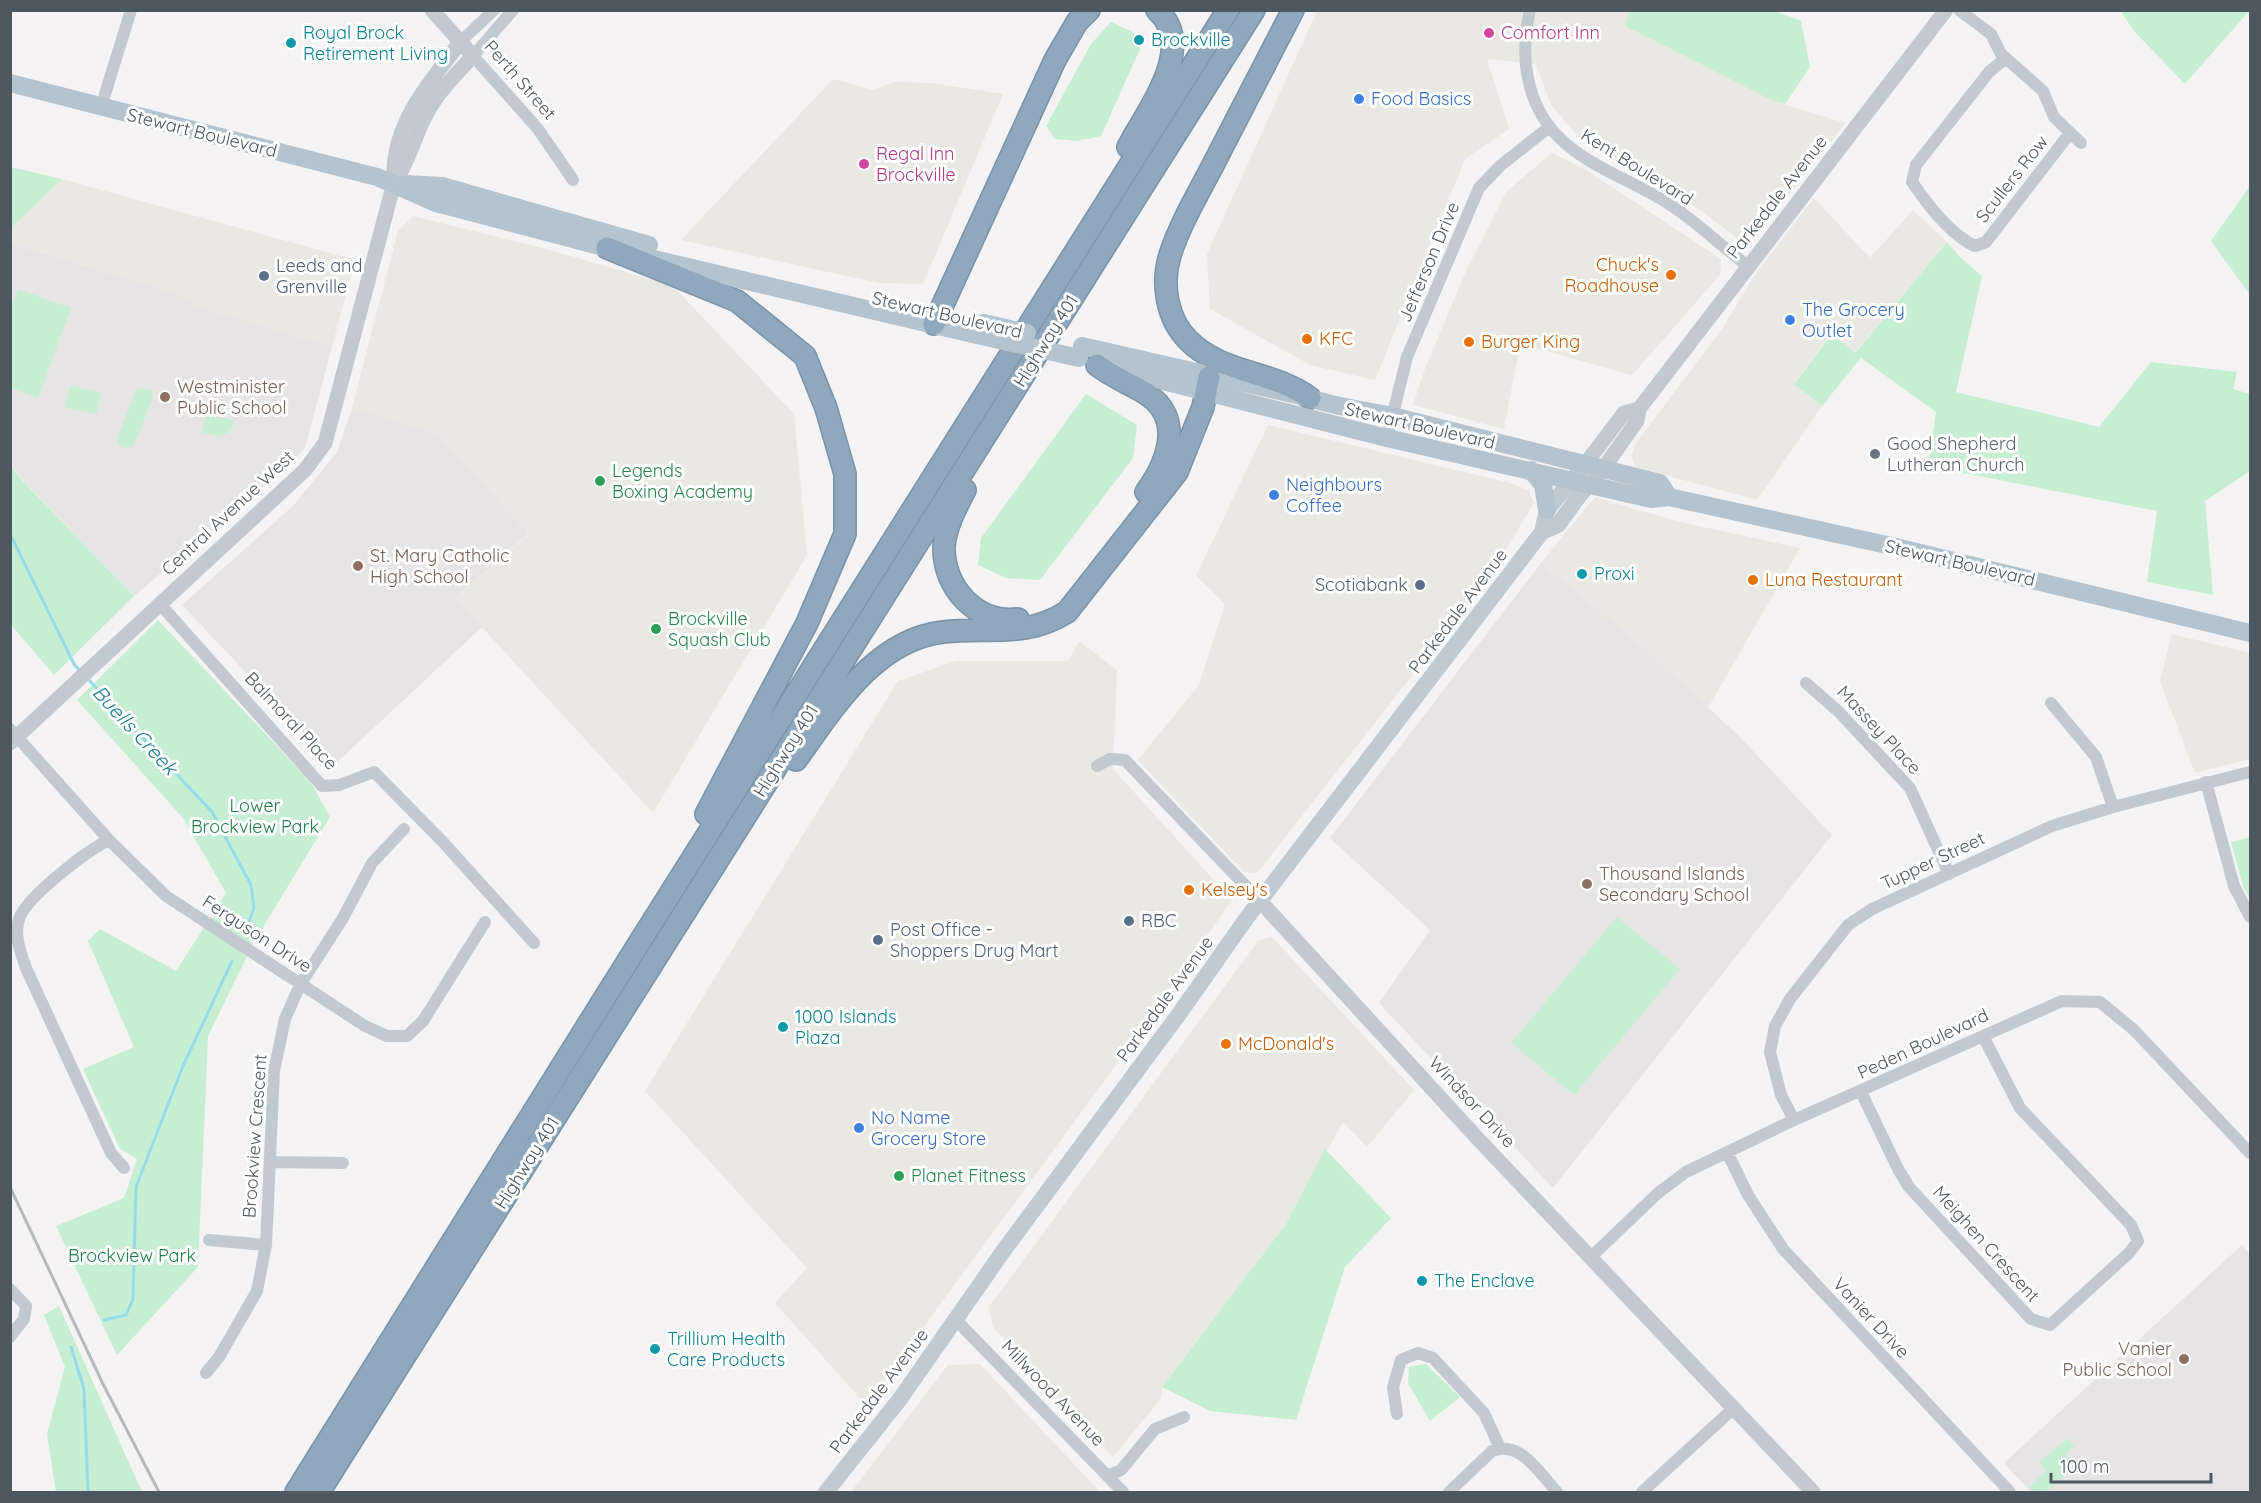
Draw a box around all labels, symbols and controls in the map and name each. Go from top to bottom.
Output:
place label: Royal Brock Retirement Living [303,21,448,65]
place label: Comfort Inn [1501,21,1600,44]
marker: Comfort Inn [1482,26,1496,40]
place label: Brockville [1151,28,1231,51]
marker: Brockville [1132,33,1146,47]
street label: Perth Street [480,35,561,124]
marker: Royal Brock Retirement Living [284,36,298,50]
place label: Food Basics [1371,87,1471,110]
marker: Food Basics [1352,92,1366,106]
street label: Stewart Boulevard [125,103,279,162]
street label: Kent Boulevard [1577,123,1698,210]
street label: Parkedale Avenue [1721,130,1832,263]
street label: Scullers Row [1970,130,2053,227]
place label: Regal Inn Brockville [876,142,956,186]
marker: Regal Inn Brockville [857,157,871,171]
street label: Jefferson Drive [1393,198,1464,325]
place label: Chuck's Roadhouse [1564,253,1659,297]
place label: Leeds and Grenville [276,254,362,298]
marker: Chuck's Roadhouse [1664,268,1678,282]
marker: Leeds and Grenville [257,269,271,283]
street label: Stewart Boulevard [870,286,1024,343]
street label: Highway 401 [1008,290,1083,391]
place label: The Grocery Outlet [1802,298,1905,342]
marker: The Grocery Outlet [1783,313,1797,327]
place label: KFC [1319,327,1353,350]
place label: Burger King [1481,330,1580,353]
marker: KFC [1300,332,1314,346]
marker: Burger King [1462,335,1476,349]
place label: Westminister Public School [177,375,287,419]
marker: Westminister Public School [158,390,172,404]
street label: Stewart Boulevard [1343,397,1497,454]
place label: Good Shepherd Lutheran Church [1887,432,2025,476]
street label: Central Avenue West [156,445,299,580]
marker: Good Shepherd Lutheran Church [1868,447,1882,461]
place label: Legends Boxing Academy [612,459,753,503]
place label: Neighbours Coffee [1286,473,1382,517]
marker: Legends Boxing Academy [593,474,607,488]
marker: Neighbours Coffee [1267,488,1281,502]
street label: Stewart Boulevard [1883,534,2037,591]
place label: St. Mary Catholic High School [370,544,509,588]
street label: Parkedale Avenue [1403,544,1512,678]
marker: St. Mary Catholic High School [351,559,365,573]
place label: Proxi [1594,562,1635,585]
marker: Proxi [1575,567,1589,581]
place label: Luna Restaurant [1765,568,1903,591]
place label: Scotiabank [1315,573,1408,596]
marker: Luna Restaurant [1746,573,1760,587]
marker: Scotiabank [1413,578,1427,592]
place label: Brockville Squash Club [668,607,771,651]
marker: Brockville Squash Club [649,622,663,636]
street label: Balmoral Place [240,667,343,775]
water label: Buells Creek [88,680,185,781]
street label: Massey Place [1832,680,1926,779]
street label: Highway 401 [748,700,823,801]
park label: Lower Brockview Park [191,794,319,838]
street label: Tupper Street [1877,826,1988,895]
place label: Thousand Islands Secondary School [1599,862,1749,906]
marker: Thousand Islands Secondary School [1580,877,1594,891]
place label: Kelsey's [1201,878,1268,901]
marker: Kelsey's [1182,883,1196,897]
street label: Ferguson Drive [198,890,316,978]
place label: RBC [1141,909,1177,932]
marker: RBC [1122,914,1136,928]
place label: Post Office - Shoppers Drug Mart [890,918,1058,962]
street label: Parkedale Avenue [1111,931,1218,1066]
marker: Post Office - Shoppers Drug Mart [871,933,885,947]
street label: Peden Boulevard [1854,1003,1992,1084]
place label: 1000 Islands Plaza [795,1005,896,1049]
marker: 1000 Islands Plaza [776,1020,790,1034]
place label: McDonald's [1238,1032,1334,1055]
marker: McDonald's [1219,1037,1233,1051]
street label: Windsor Drive [1424,1051,1521,1152]
street label: Brookview Crescent [237,1053,272,1219]
place label: No Name Grocery Store [871,1106,986,1150]
street label: Highway 401 [489,1112,564,1213]
marker: No Name Grocery Store [852,1121,866,1135]
place label: Planet Fitness [911,1164,1026,1187]
marker: Planet Fitness [892,1169,906,1183]
street label: Meighen Crescent [1928,1181,2045,1307]
park label: Brockview Park [68,1244,196,1267]
place label: The Enclave [1434,1269,1535,1292]
street label: Vanier Drive [1828,1272,1915,1363]
marker: The Enclave [1415,1274,1429,1288]
street label: Parkedale Avenue [824,1324,933,1458]
place label: Trillium Health Care Products [667,1327,786,1371]
street label: Millwood Avenue [997,1335,1110,1451]
place label: Vanier Public School [2062,1337,2172,1381]
marker: Trillium Health Care Products [648,1342,662,1356]
marker: Vanier Public School [2177,1352,2191,1366]
scale bar [2051,1446,2212,1484]
text: 100 m [2060,1455,2109,1478]

